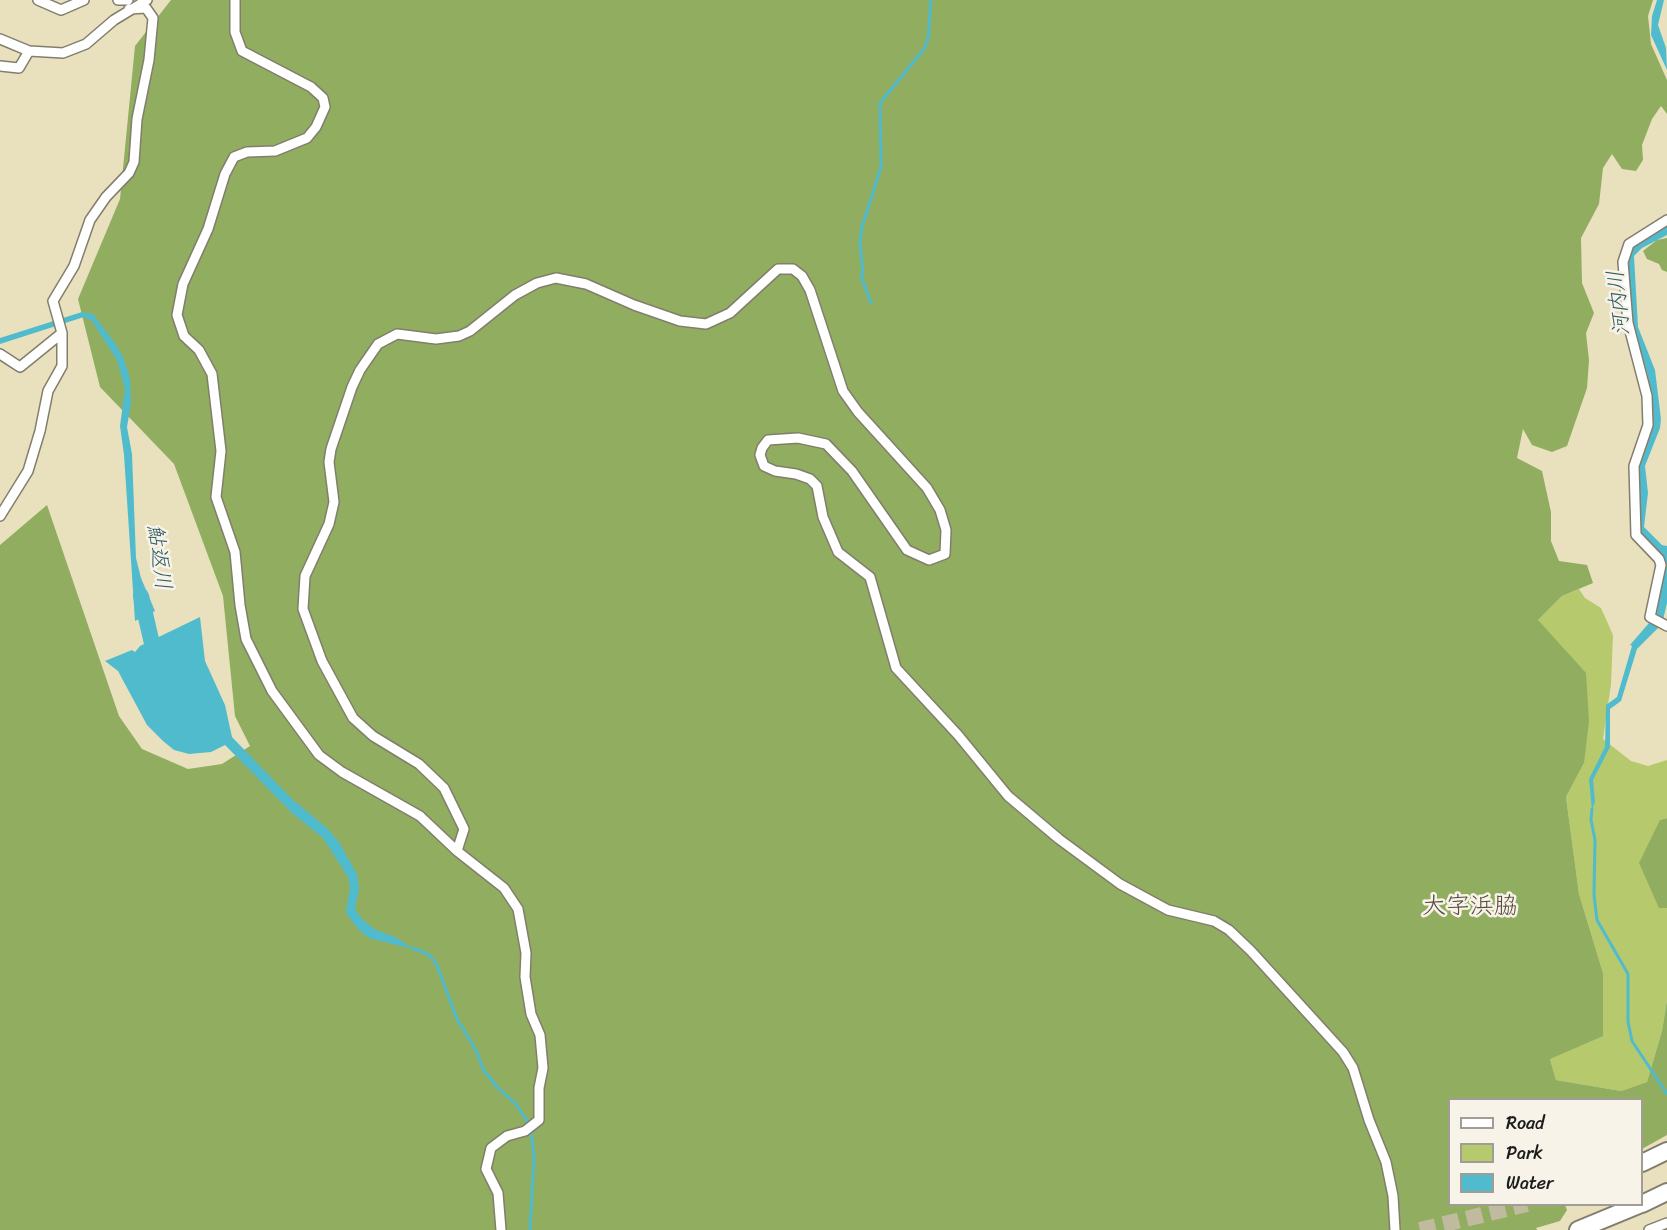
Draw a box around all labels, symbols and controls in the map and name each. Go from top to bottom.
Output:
water label: 河内川 [1603,269,1637,337]
water label: 鮎返川 [140,522,176,592]
district label: 大字浜脇 [1422,893,1518,921]
legend [1448,1098,1643,1206]
text: Road [1506,1107,1545,1139]
text: Park [1506,1137,1543,1169]
text: Water [1506,1167,1553,1199]

